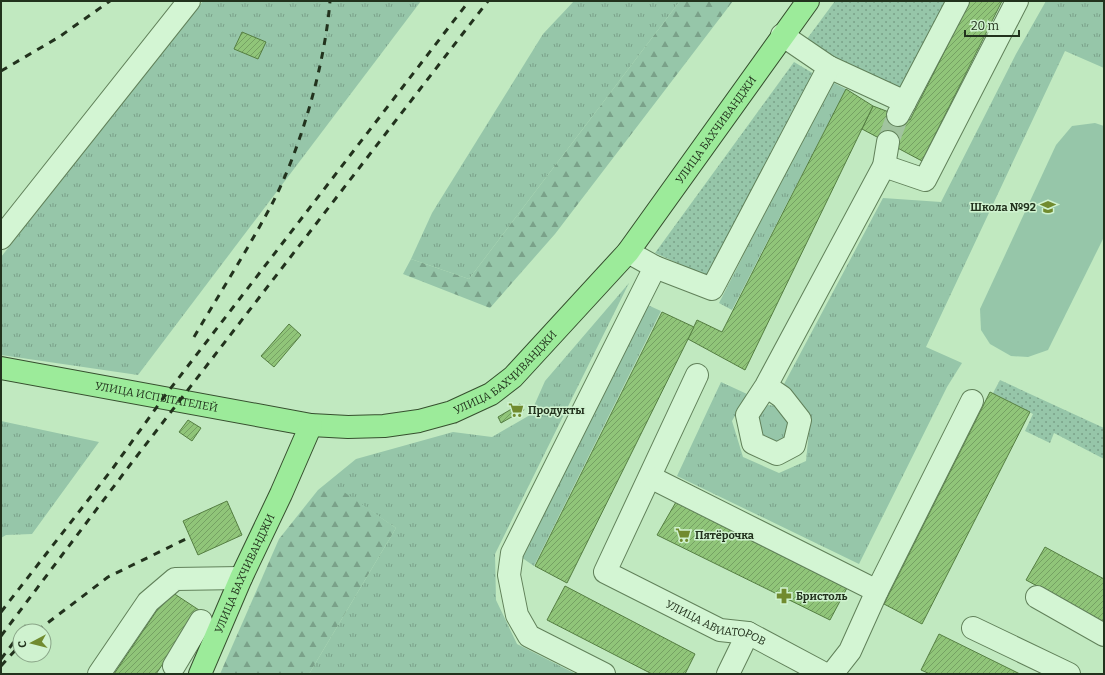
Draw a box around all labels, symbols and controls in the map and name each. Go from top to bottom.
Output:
scale bar [965,12,1019,38]
text: 20 m [971,19,1000,33]
street label: УЛИЦА БАХЧИВАНДЖИ [673,74,759,186]
school or university icon: Школа №92 [1039,198,1057,216]
place label: Школа №92 [970,201,1036,214]
street label: УЛИЦА БАХЧИВАНДЖИ [452,328,560,417]
street label: УЛИЦА ИСПЫТАТЕЛЕЙ [94,379,219,415]
supermarket icon: Продукты [507,401,525,419]
place label: Продукты [528,404,585,417]
street label: УЛИЦА БАХЧИВАНДЖИ [212,512,278,635]
supermarket icon: Пятёрочка [674,526,692,544]
place label: Пятёрочка [695,529,755,542]
pharmacy icon: Бристоль [775,587,793,605]
place label: Бристоль [796,590,847,603]
street label: УЛИЦА АВИАТОРОВ [663,598,768,648]
north arrow [12,623,52,663]
text: С [16,640,29,648]

